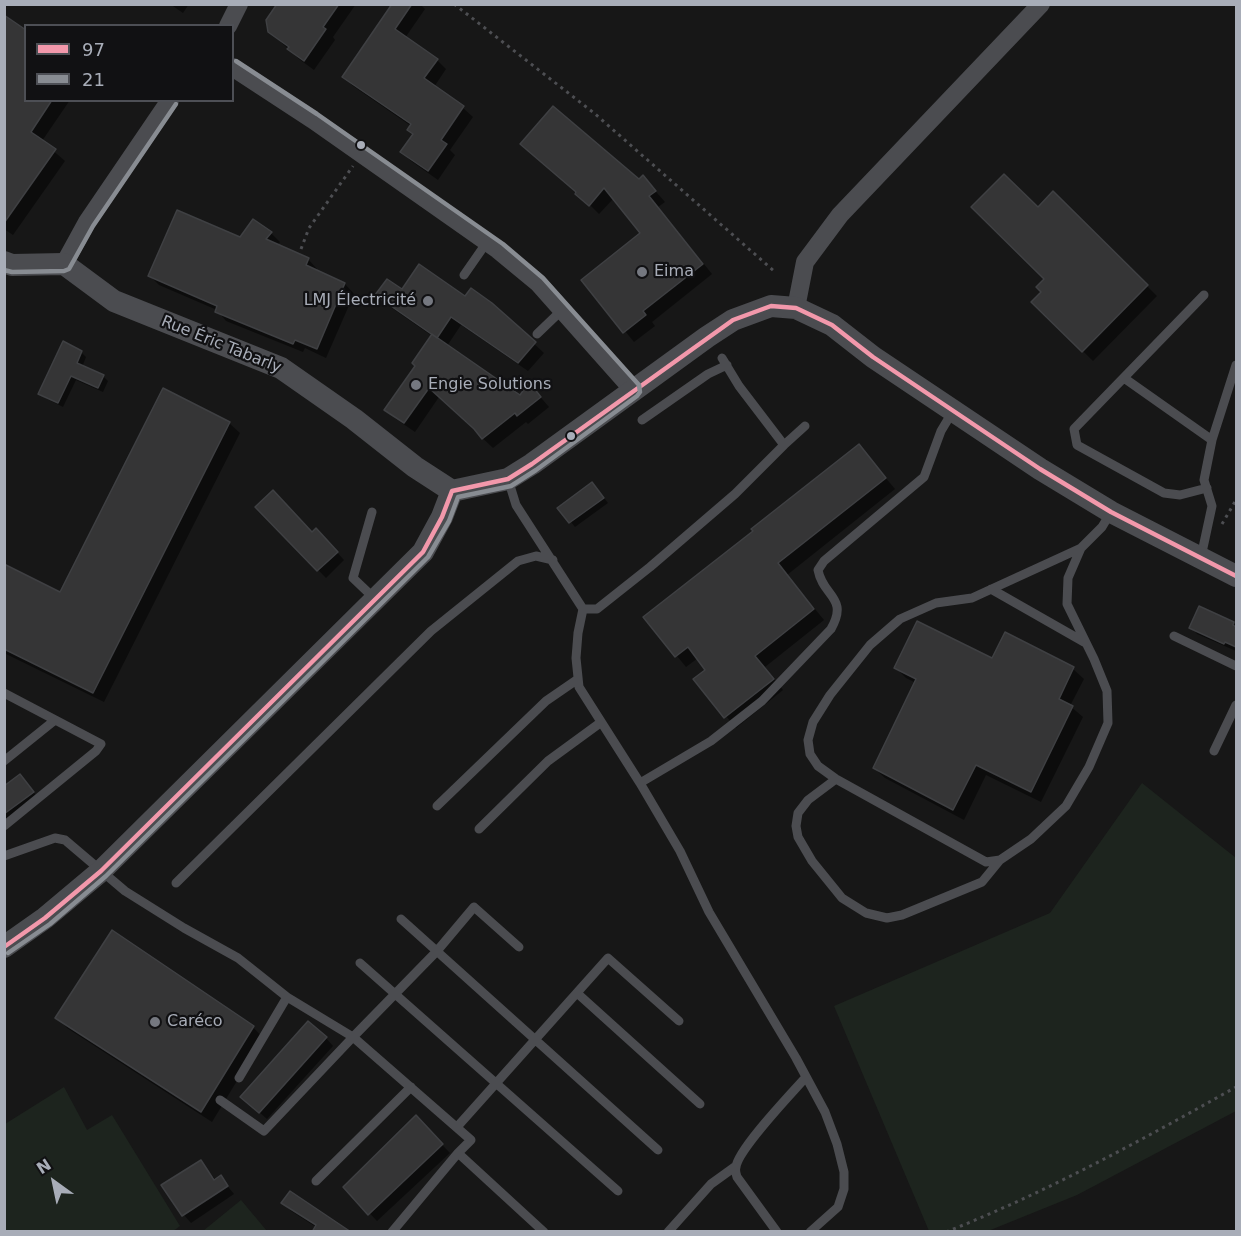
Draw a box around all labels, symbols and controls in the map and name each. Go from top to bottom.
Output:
legend [24,24,234,102]
text: 97 [82,39,105,60]
text: 21 [82,69,105,90]
unlabelled marker [355,139,367,151]
place label: Eima [654,262,694,282]
marker: Eima [635,265,649,279]
place label: LMJ Électricité [304,291,416,311]
marker: LMJ Électricité [421,294,435,308]
street label: Rue Éric Tabarly [158,312,284,378]
place label: Engie Solutions [428,375,551,395]
marker: Engie Solutions [409,378,423,392]
unlabelled marker [565,430,577,442]
place label: Caréco [167,1012,223,1032]
marker: Caréco [148,1015,162,1029]
north arrow [24,1152,84,1212]
text: N [33,1155,55,1178]

